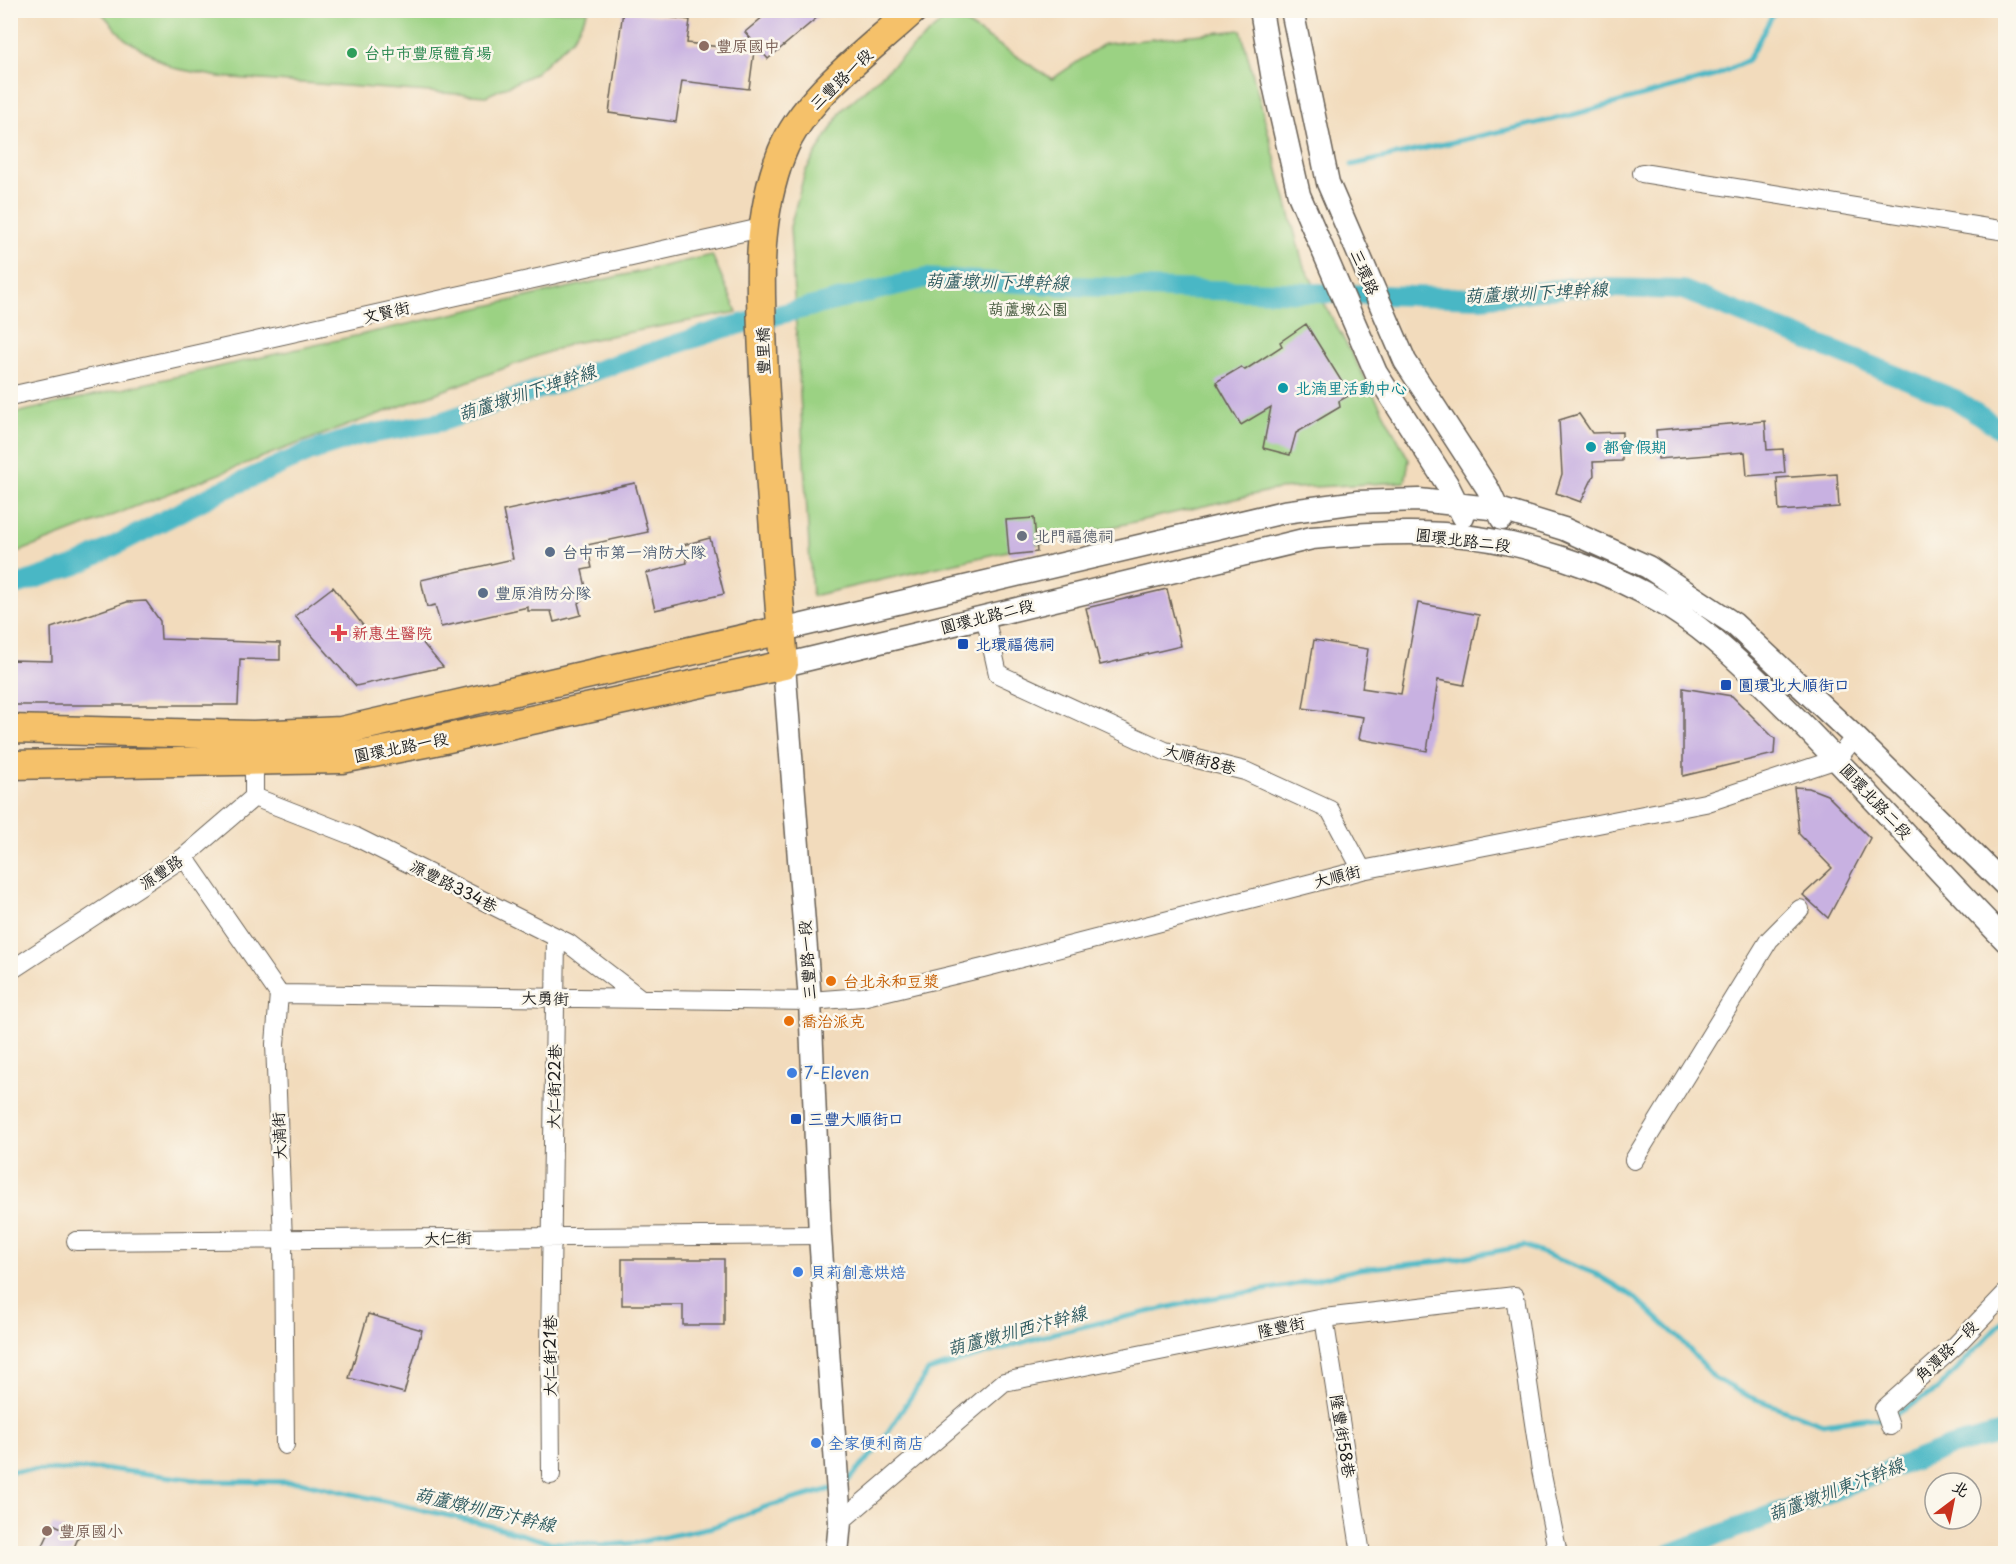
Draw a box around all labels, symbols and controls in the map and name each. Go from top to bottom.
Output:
place label: 豐原國中 [716,33,780,57]
marker: 豐原國中 [697,39,711,53]
place label: 台中市豐原體育場 [364,40,492,64]
street label: 三豐路一段 [803,42,877,115]
marker: 台中市豐原體育場 [345,46,359,60]
street label: 三環路 [1345,245,1386,298]
water label: 葫蘆墩圳下埤幹線 [925,266,1070,295]
water label: 葫蘆墩圳下埤幹線 [1463,274,1610,309]
street label: 文賢街 [360,294,412,328]
park label: 葫蘆墩公園 [988,296,1068,320]
street label: 豐里橋 [749,327,775,375]
water label: 葫蘆墩圳下埤幹線 [454,356,600,427]
place label: 北湳里活動中心 [1295,375,1407,399]
marker: 北湳里活動中心 [1276,381,1290,395]
place label: 都會假期 [1603,434,1667,458]
marker: 都會假期 [1584,440,1598,454]
street label: 圓環北路二段 [1414,521,1512,557]
place label: 北門福德祠 [1034,523,1114,547]
marker: 北門福德祠 [1015,529,1029,543]
place label: 台中市第一消防大隊 [562,539,706,563]
marker: 台中市第一消防大隊 [543,545,557,559]
place label: 豐原消防分隊 [495,580,591,604]
marker: 豐原消防分隊 [476,586,490,600]
street label: 圓環北路二段 [937,592,1036,638]
place label: 新惠生醫院 [352,620,432,644]
marker: 新惠生醫院 [330,624,348,642]
place label: 北環福德祠 [975,631,1055,655]
marker: 北環福德祠 [956,637,970,651]
place label: 圓環北大順街口 [1738,672,1850,696]
marker: 圓環北大順街口 [1719,678,1733,692]
street label: 圓環北路一段 [351,725,450,767]
street label: 大順街8巷 [1161,737,1239,779]
street label: 圓環北路二段 [1835,757,1918,844]
street label: 源豐路 [134,848,187,895]
street label: 源豐路334巷 [406,853,502,918]
street label: 大順街 [1311,858,1363,892]
street label: 三豐路一段 [791,919,821,1001]
place label: 台北永和豆漿 [843,968,939,992]
marker: 台北永和豆漿 [824,974,838,988]
street label: 大勇街 [521,985,569,1009]
place label: 喬治派克 [801,1008,865,1032]
marker: 喬治派克 [782,1014,796,1028]
street label: 大仁街22巷 [540,1044,566,1130]
place label: 7-Eleven [804,1060,869,1084]
marker: 7-Eleven [785,1066,799,1080]
place label: 三豐大順街口 [808,1106,904,1130]
street label: 大湳街 [265,1111,291,1161]
marker: 三豐大順街口 [789,1112,803,1126]
street label: 大仁街 [424,1225,472,1249]
place label: 貝莉創意烘焙 [810,1259,906,1283]
marker: 貝莉創意烘焙 [791,1265,805,1279]
water label: 葫蘆燉圳西汴幹線 [944,1298,1091,1361]
street label: 隆豐街 [1255,1309,1307,1343]
street label: 角潭路一段 [1908,1314,1982,1387]
street label: 大仁街21巷 [537,1315,561,1397]
street label: 隆豐街58巷 [1326,1392,1362,1479]
place label: 全家便利商店 [828,1430,924,1454]
marker: 全家便利商店 [809,1436,823,1450]
water label: 葫蘆墩圳東汴幹線 [1763,1450,1908,1527]
north arrow [1923,1471,1983,1531]
text: 北 [1948,1473,1975,1502]
water label: 葫蘆燉圳西汴幹線 [412,1479,560,1538]
place label: 豐原國小 [59,1518,123,1542]
marker: 豐原國小 [40,1524,54,1538]

